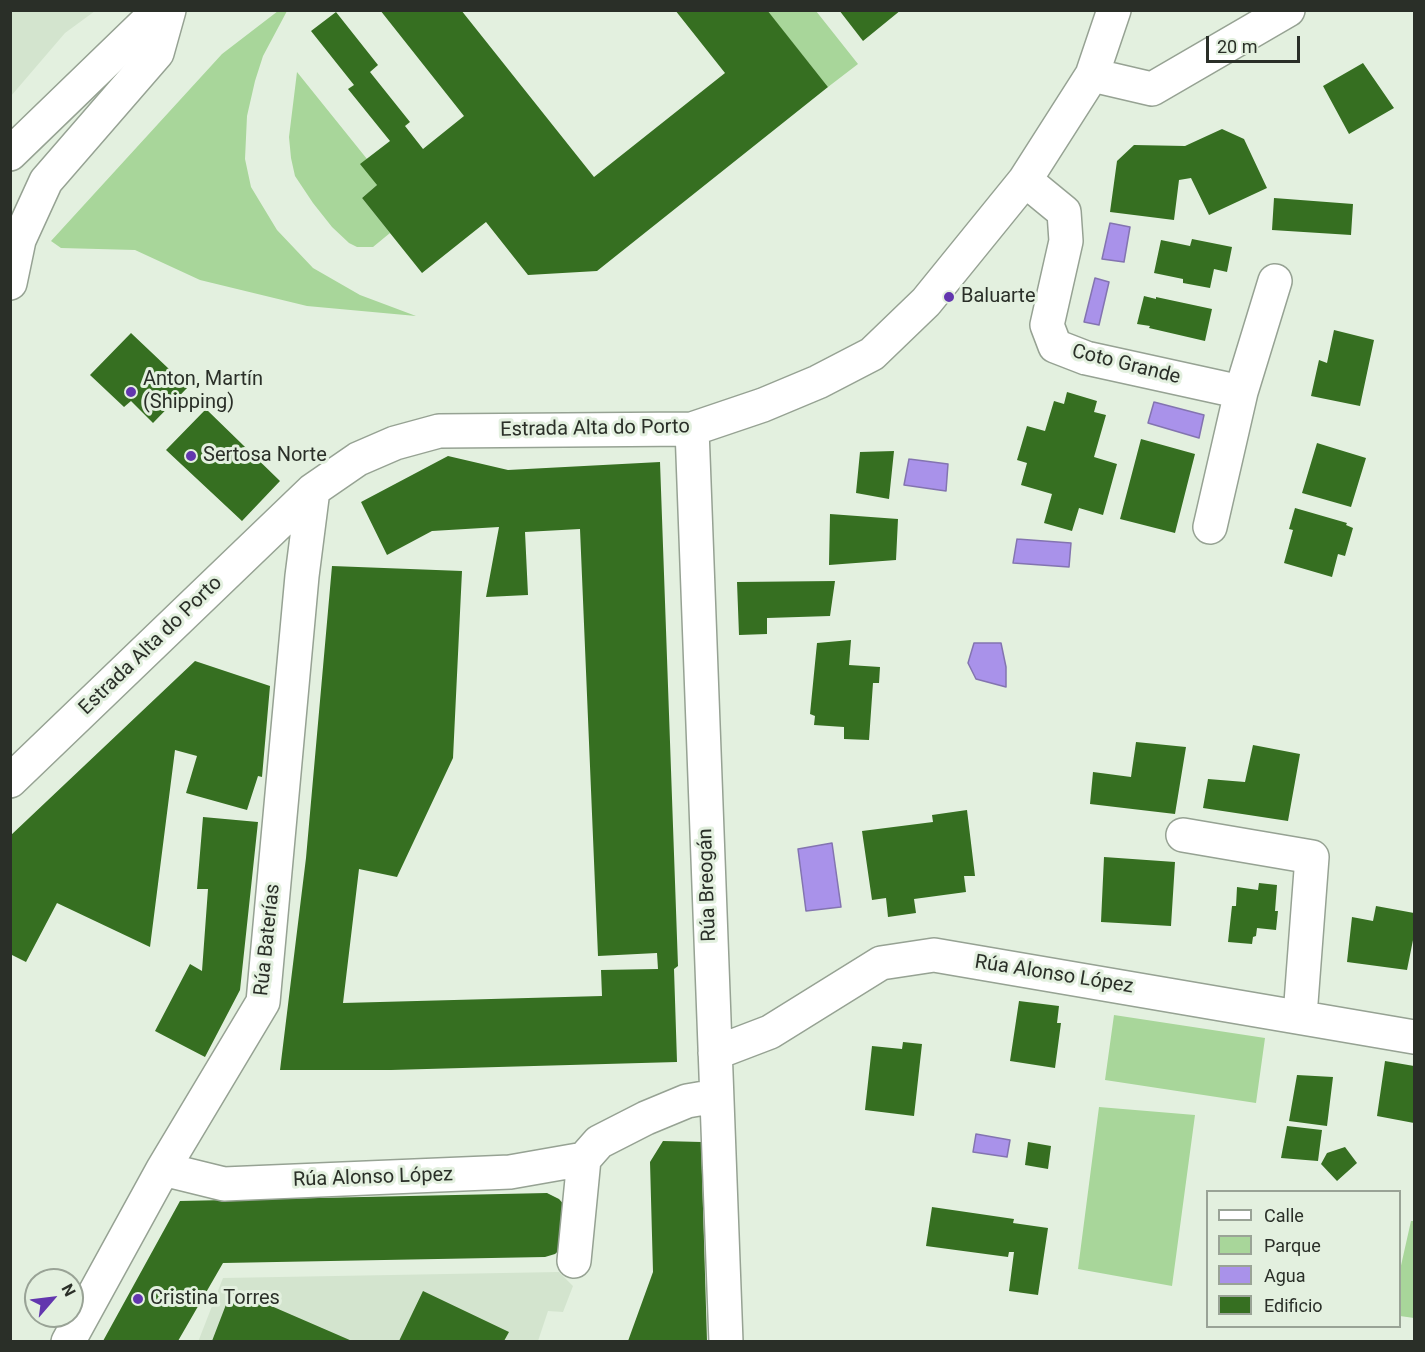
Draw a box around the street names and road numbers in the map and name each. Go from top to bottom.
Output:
street label: Coto Grande [1069,340,1183,390]
street label: Estrada Alta do Porto [500,415,690,443]
street label: Estrada Alta do Porto [75,572,227,720]
street label: Rúa Breogán [694,828,722,942]
street label: Rúa Baterías [250,883,286,997]
street label: Rúa Alonso López [973,951,1135,999]
street label: Rúa Alonso López [293,1163,453,1193]

